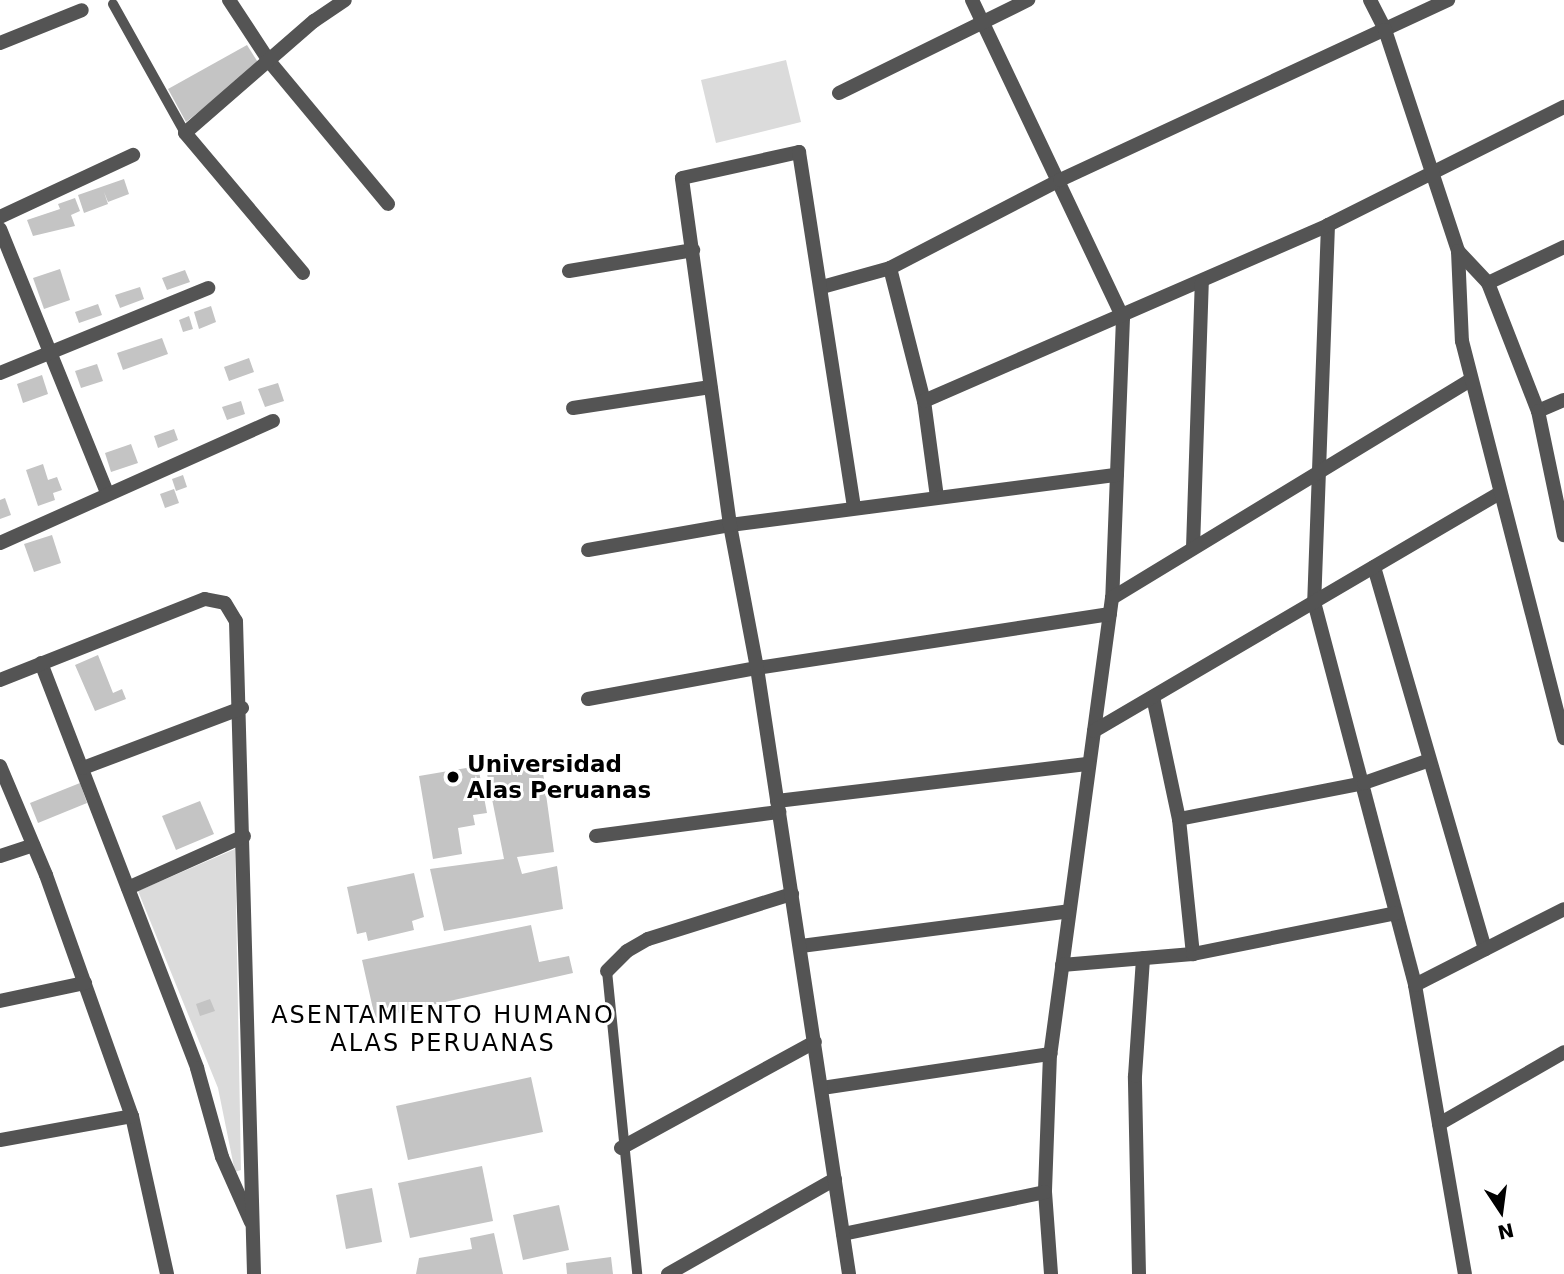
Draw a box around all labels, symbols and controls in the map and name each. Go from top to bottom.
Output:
place label: Universidad Alas Peruanas [467,750,651,804]
marker: Universidad Alas Peruanas [445,769,461,785]
district label: ASENTAMIENTO HUMANO ALAS PERUANAS [274,1002,612,1058]
north arrow [1466,1176,1536,1246]
text: N [1496,1219,1516,1244]

